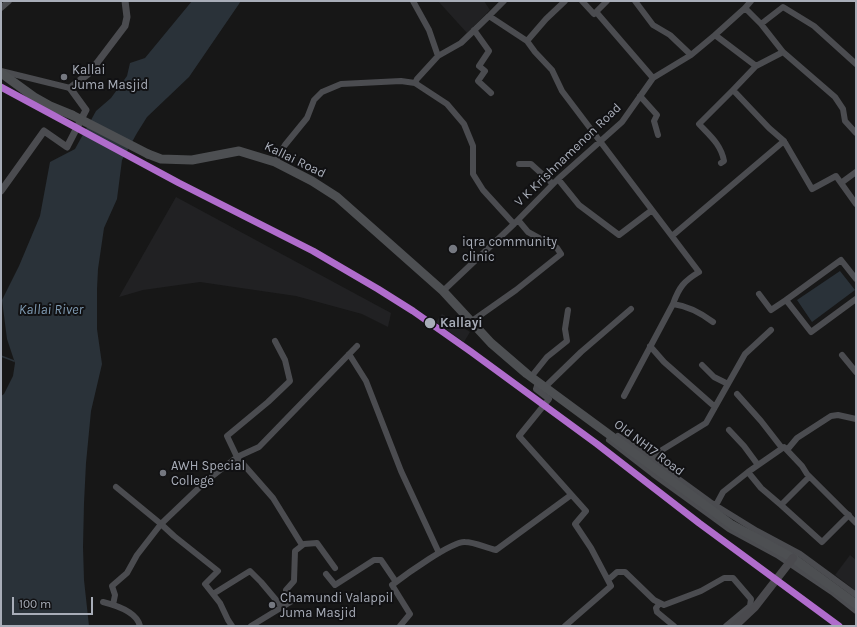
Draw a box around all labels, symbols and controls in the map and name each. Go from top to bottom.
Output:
place label: Kallai Juma Masjid [72,62,148,93]
marker: Kallai Juma Masjid [59,72,69,82]
street label: V K Krishnamenon Road [511,100,625,210]
street label: Kallai Road [262,138,328,182]
place label: iqra community clinic [462,234,557,265]
marker: iqra community clinic [447,243,459,255]
water label: Kallai River [19,302,83,318]
place label: Kallayi [440,315,482,331]
marker: Kallayi [423,316,437,330]
street label: Old NH17 Road [611,417,687,479]
place label: AWH Special College [171,458,245,489]
marker: AWH Special College [158,468,168,478]
scale bar [14,589,95,615]
place label: Chamundi Valappil Juma Masjid [280,590,393,621]
text: 100 m [19,597,51,611]
marker: Chamundi Valappil Juma Masjid [267,600,277,610]

